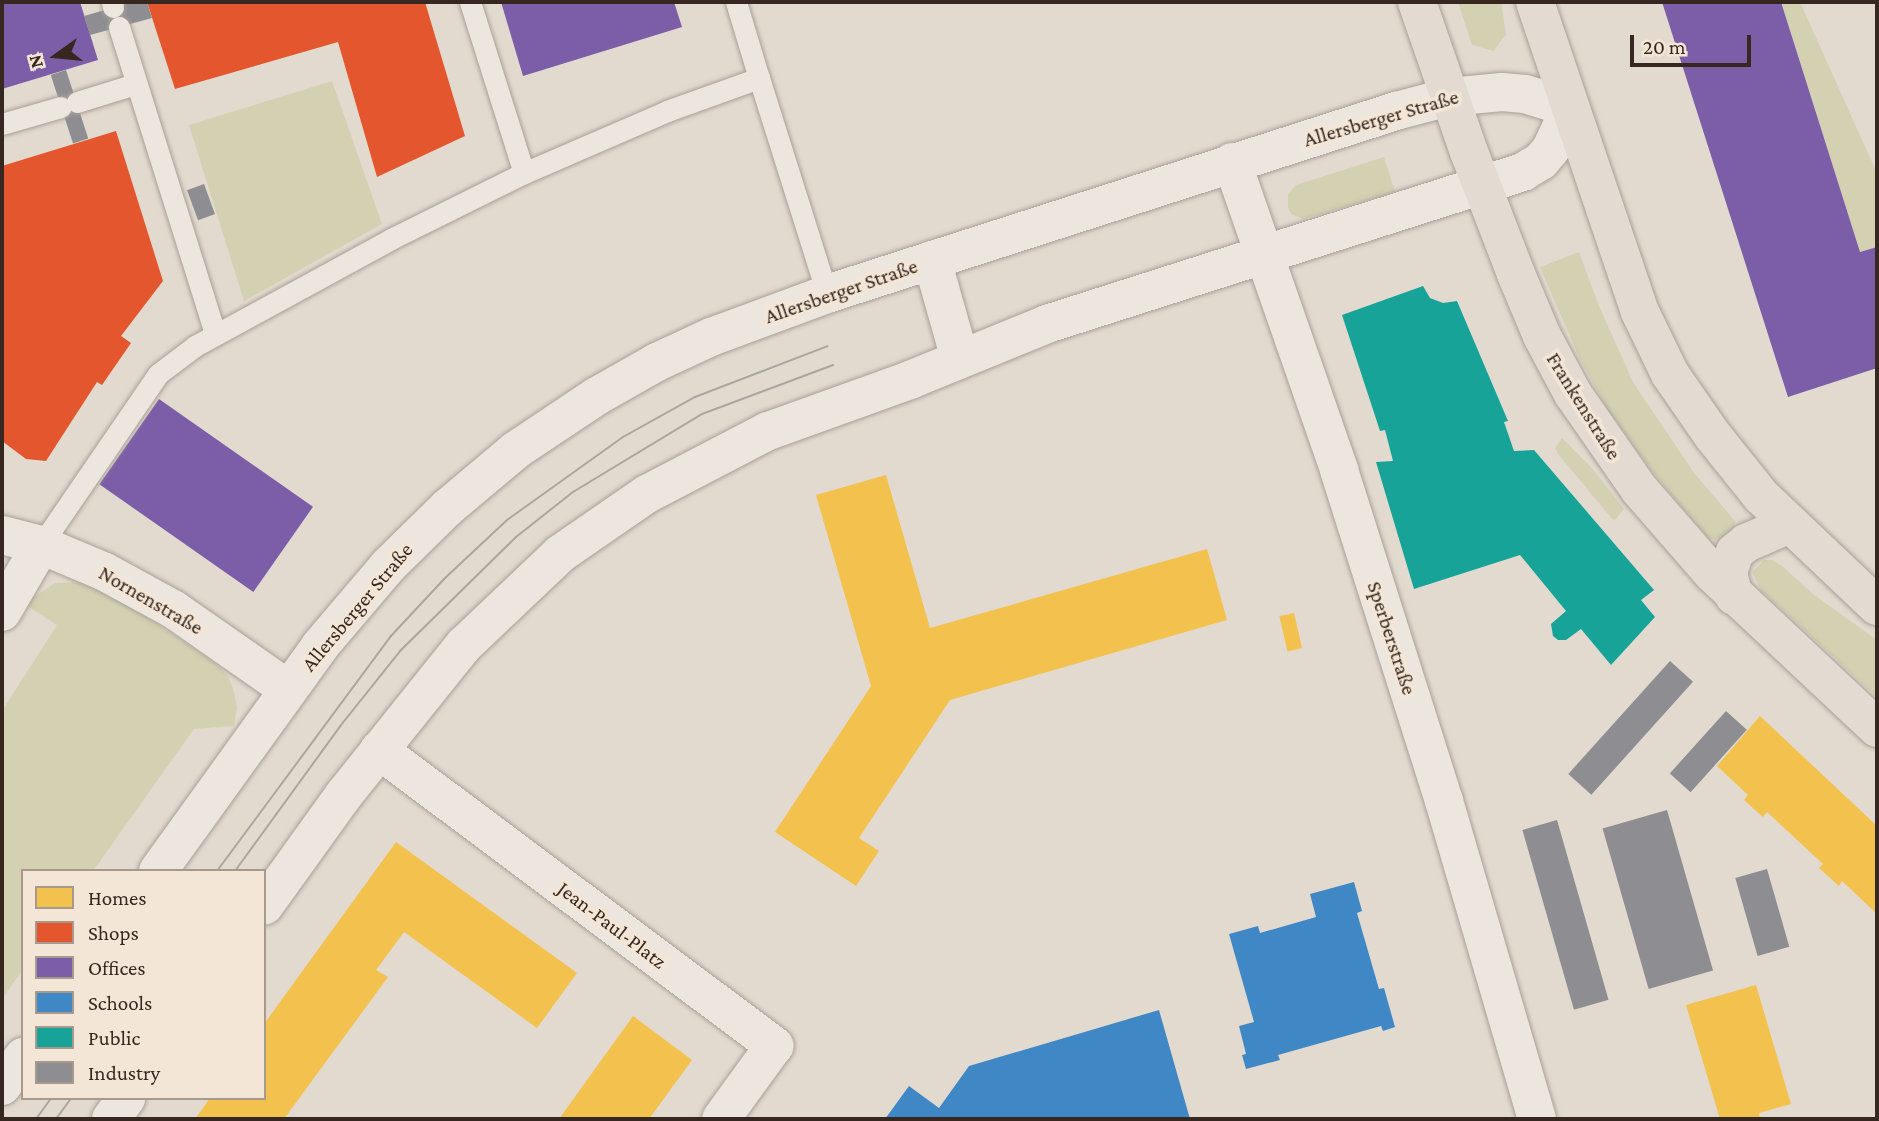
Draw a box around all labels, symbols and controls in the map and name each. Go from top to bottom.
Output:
north arrow [21,21,91,91]
scale bar [1634,21,1755,65]
text: 20 m [1643,35,1686,59]
text: N [23,53,47,71]
street label: Allersberger Straße [1301,84,1461,152]
street label: Allersberger Straße [761,253,921,329]
street label: Frankenstraße [1541,348,1627,464]
street label: Allersberger Straße [296,538,418,676]
street label: Nornenstraße [94,560,208,640]
street label: Sperberstraße [1362,578,1422,698]
legend [21,869,266,1100]
street label: Jean-Paul-Platz [553,876,671,974]
text: Homes [88,886,147,910]
text: Shops [88,921,139,945]
text: Offices [88,956,146,980]
text: Schools [88,991,152,1015]
text: Public [88,1026,140,1050]
text: Industry [88,1061,160,1085]

